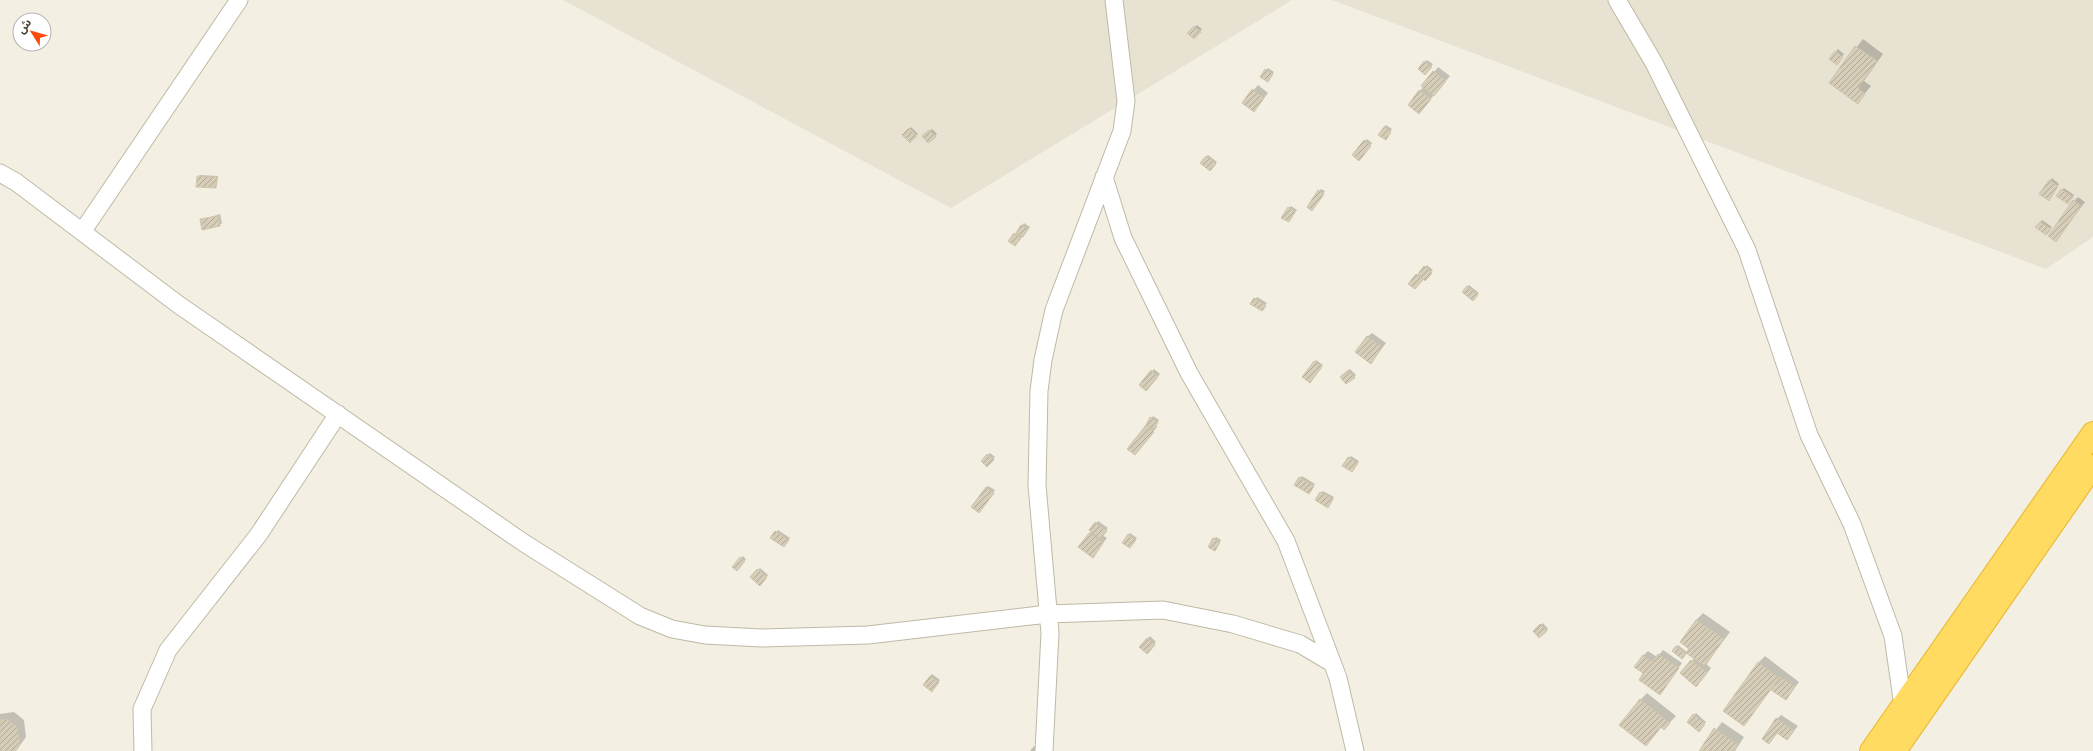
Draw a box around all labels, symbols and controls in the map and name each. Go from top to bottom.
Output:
north arrow [12,12,52,52]
text: ش [14,16,35,37]

